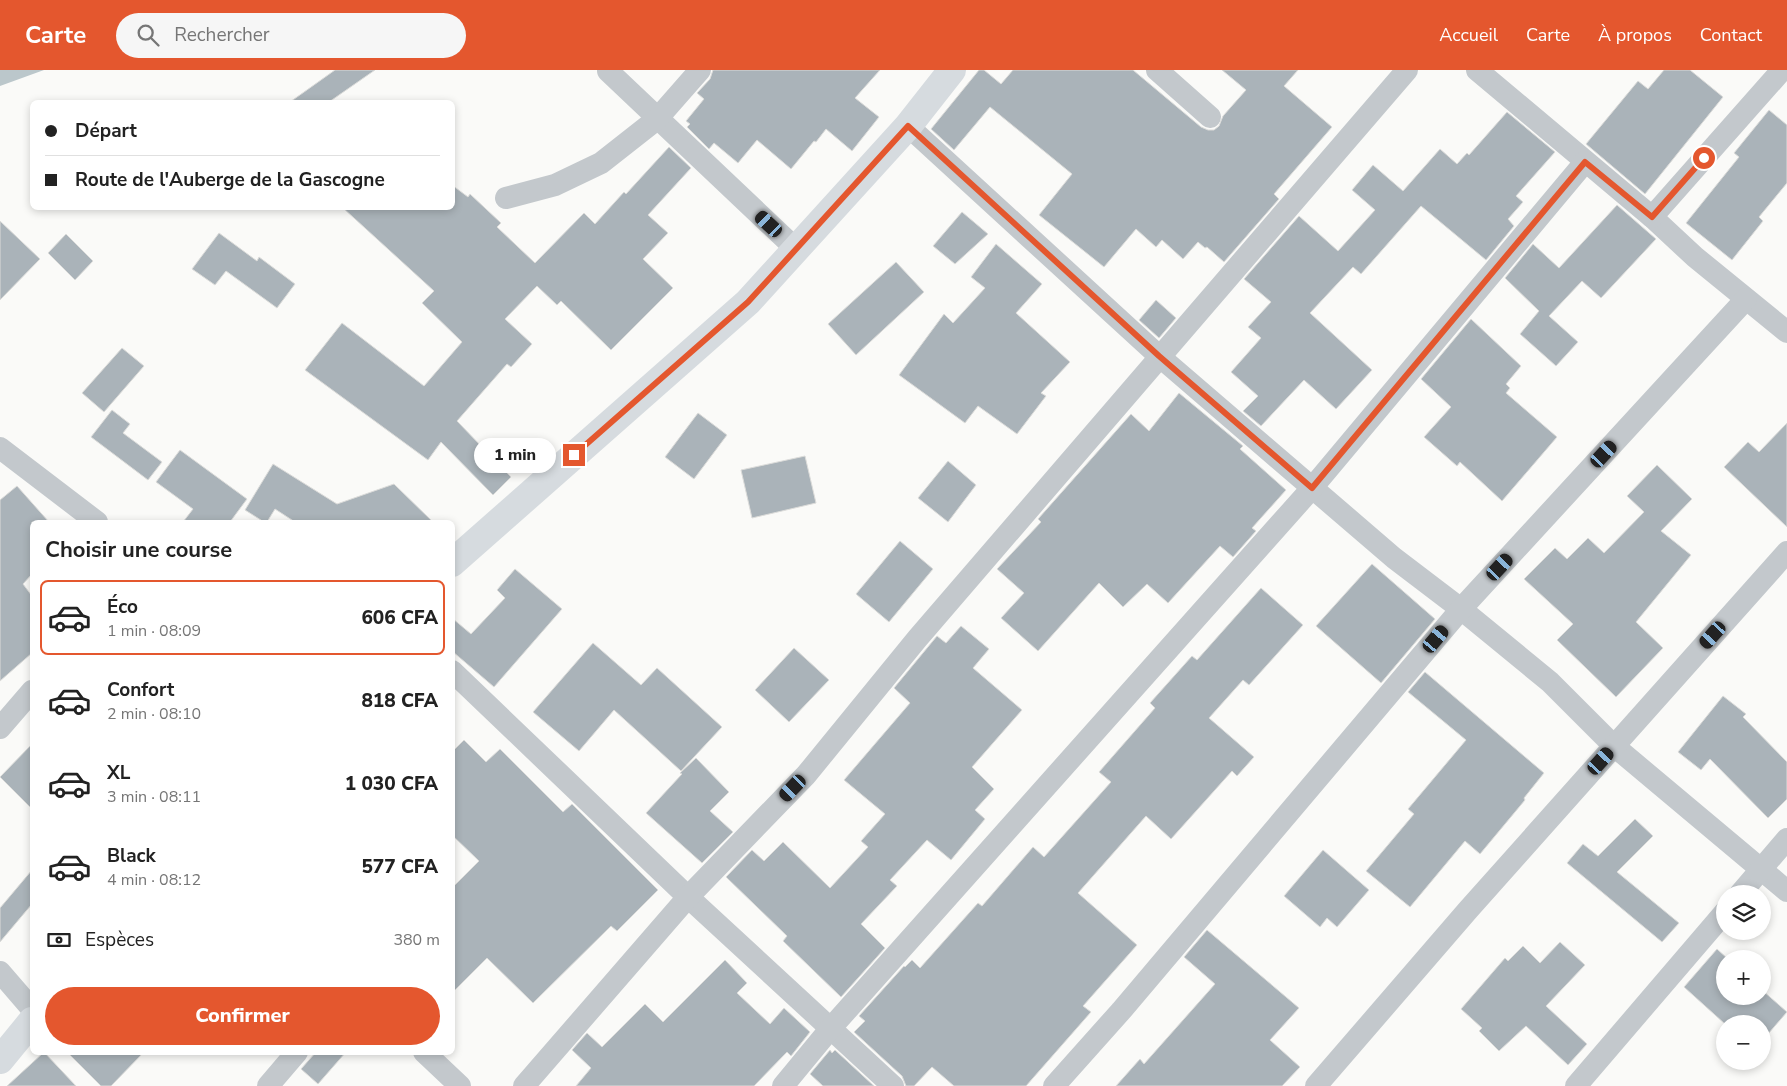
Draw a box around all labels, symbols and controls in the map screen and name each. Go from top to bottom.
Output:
search box [116,13,466,58]
text: Carte [25,19,86,51]
icon: search [134,21,162,49]
text: Rechercher [174,22,270,48]
text: Accueil [1439,23,1498,47]
text: Carte [1526,23,1570,47]
text: À propos [1598,23,1672,47]
text: Contact [1700,23,1762,47]
text: Départ [75,118,137,144]
route start [1693,147,1715,169]
text: Route de l'Auberge de la Gascogne [75,167,385,193]
car [752,208,785,240]
callout: 1 min [474,438,556,472]
car [1588,438,1619,470]
text: 1 min [494,444,536,466]
route end [563,444,585,466]
text: Choisir une course [45,535,232,565]
car [1484,551,1515,583]
text: Éco [107,594,138,620]
icon: car [47,595,92,640]
text: 606 CFA [361,605,438,631]
car [1697,619,1728,651]
text: 1 min · 08:09 [107,620,201,642]
car [1420,623,1451,655]
text: Confort [107,677,174,703]
icon: car [47,678,92,723]
text: 818 CFA [361,688,438,714]
text: 2 min · 08:10 [107,703,201,725]
car [1585,745,1616,777]
text: XL [107,760,130,786]
icon: car [47,761,92,806]
text: 1 030 CFA [345,771,438,797]
car [777,772,808,804]
text: 3 min · 08:11 [107,786,201,808]
text: Black [107,843,156,869]
icon: car [47,844,92,889]
text: 577 CFA [361,854,438,880]
text: 4 min · 08:12 [107,869,201,891]
map controls [1716,885,1771,1070]
button: layers [1716,885,1771,940]
icon: cash [45,926,73,954]
text: Espèces [85,927,154,953]
text: 380 m [393,929,440,951]
button: + [1716,950,1771,1005]
button: Confirmer [45,987,440,1045]
button: − [1716,1015,1771,1070]

